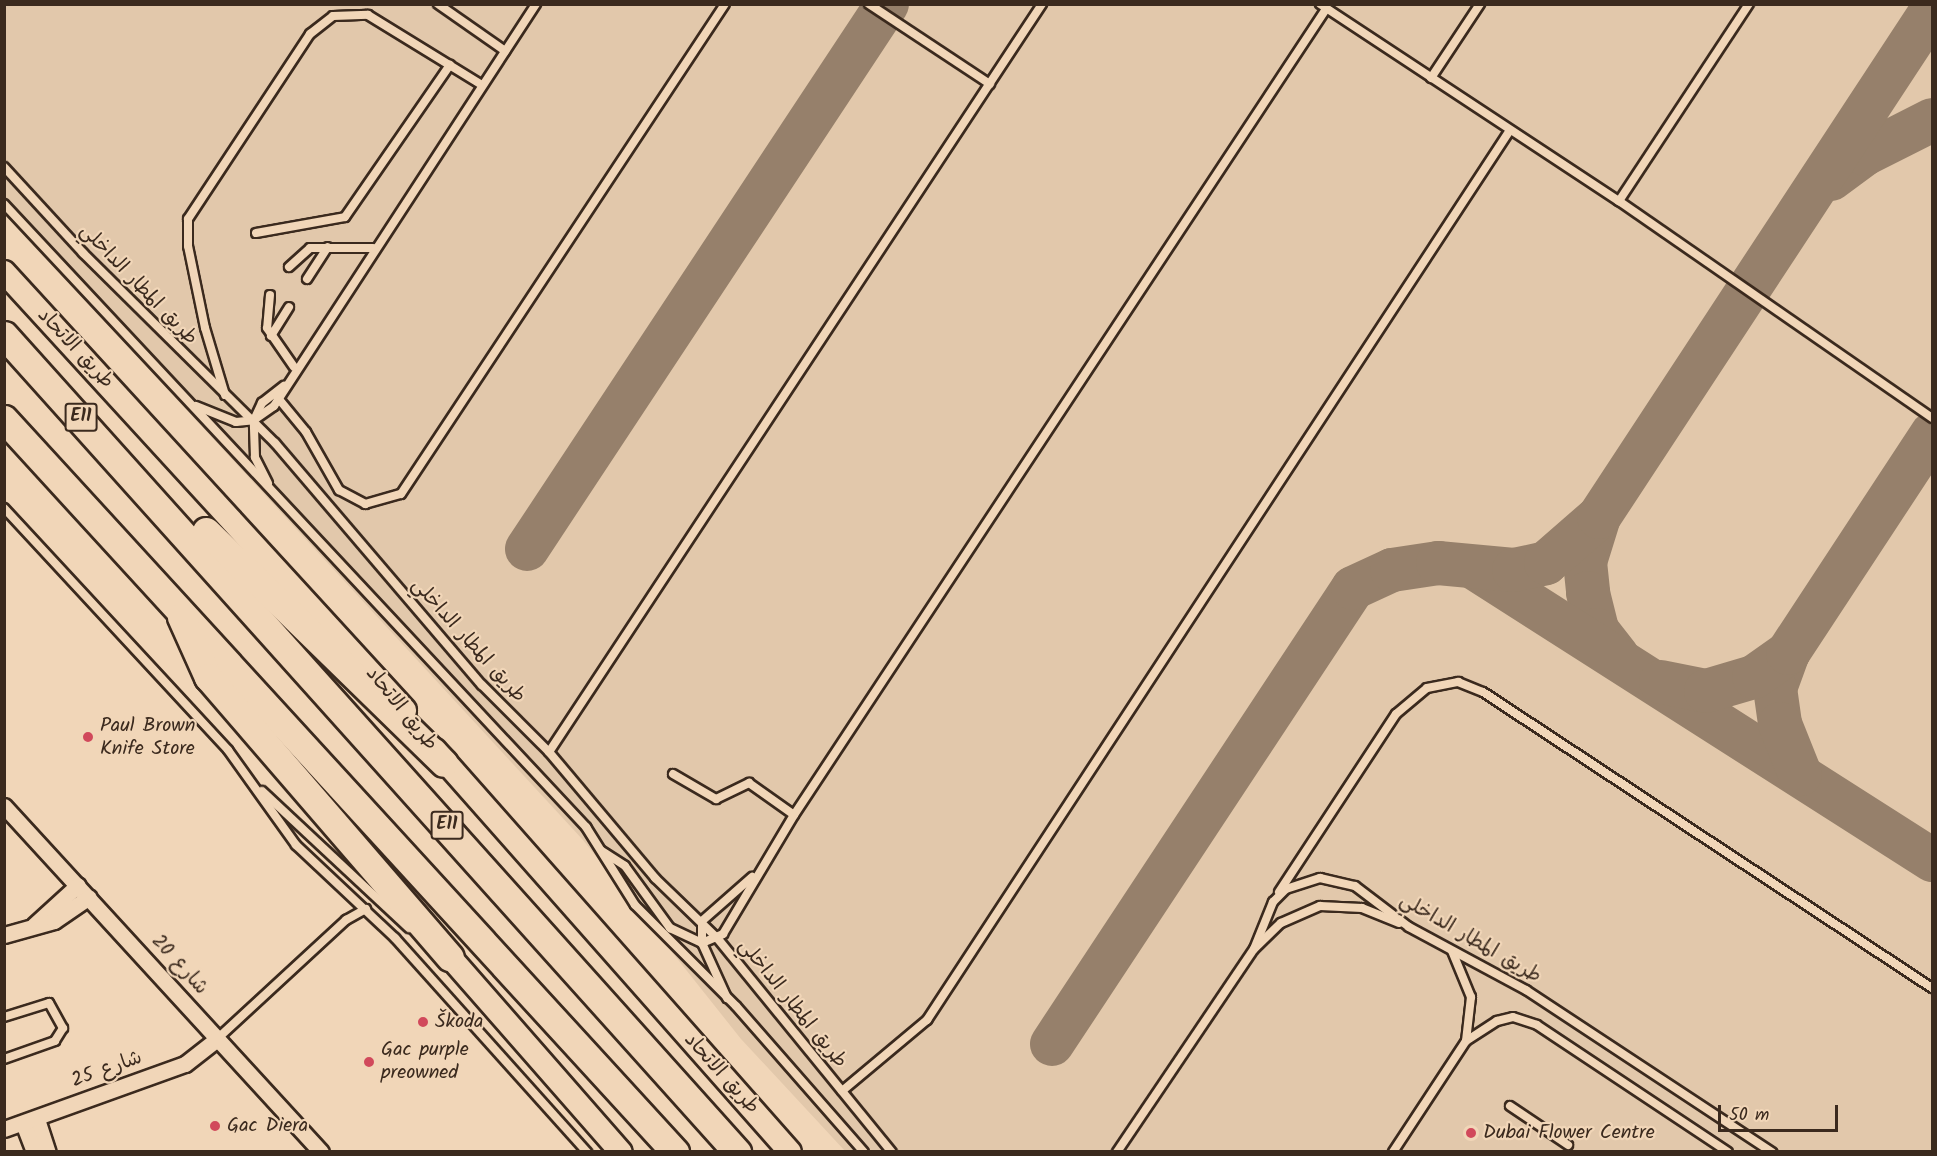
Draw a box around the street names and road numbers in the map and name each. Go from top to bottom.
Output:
street label: طريق المطار الداخلي [74,219,202,351]
street label: طريق الاتحاد [32,304,118,394]
road number: E11 [64,402,98,432]
street label: طريق المطار الداخلي [406,574,530,708]
street label: طريق الاتحاد [360,662,442,756]
road number: E11 [430,810,464,840]
street label: طريق المطار الداخلي [1395,889,1545,989]
street label: شارع 20 [146,930,212,1000]
street label: طريق المطار الداخلي [733,935,851,1073]
street label: طريق الاتحاد [678,1028,764,1120]
street label: شارع 25 [68,1046,146,1094]

